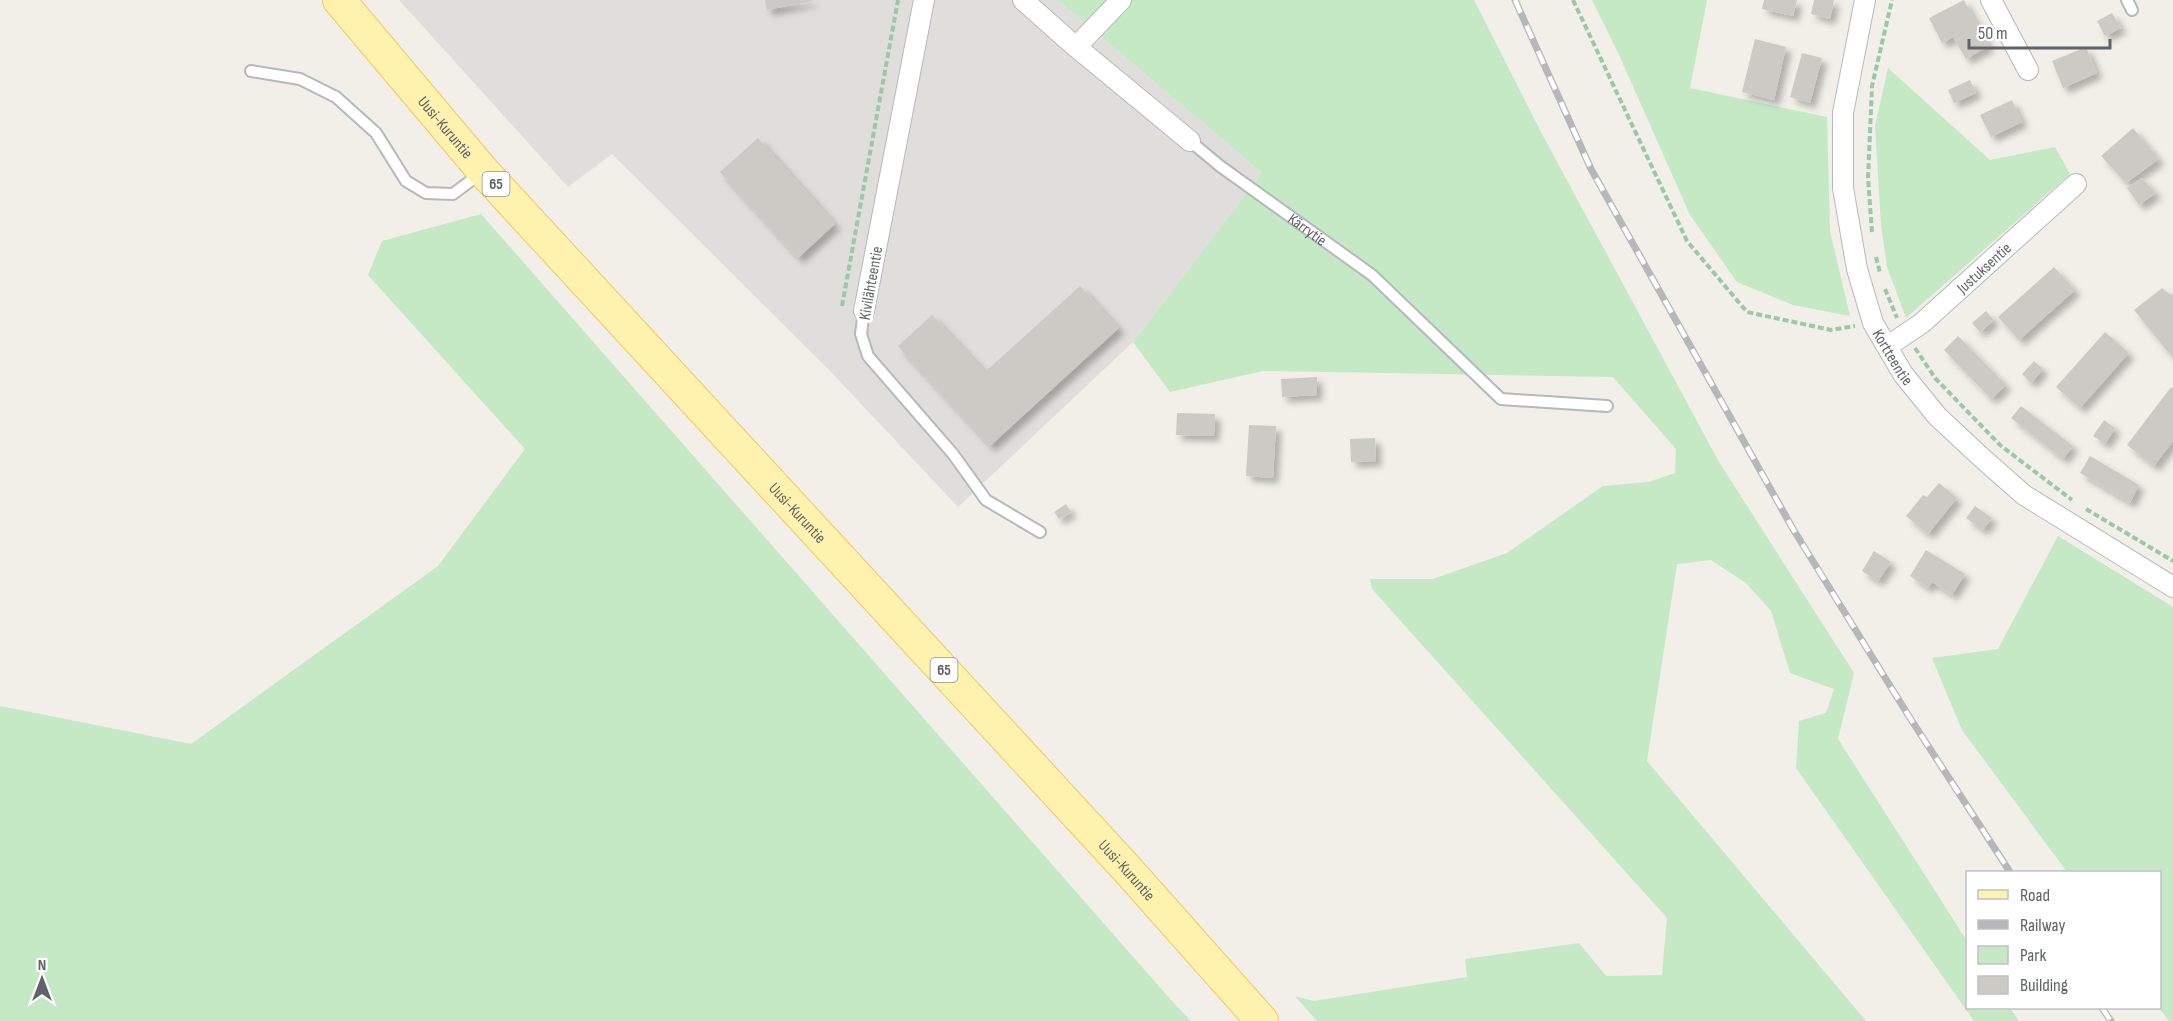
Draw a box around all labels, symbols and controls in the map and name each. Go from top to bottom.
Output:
scale bar [1969,12,2110,50]
text: 50 m [1978,23,2008,44]
street label: Uusi-Kuruntie [413,93,476,163]
road number: 65 [482,172,510,196]
street label: Kärrytie [1284,210,1330,250]
street label: Justuksentie [1953,239,2016,299]
street label: Kivilähteentie [856,245,887,322]
street label: Kortteentie [1868,326,1916,390]
street label: Uusi-Kuruntie [764,479,829,548]
road number: 65 [930,658,958,682]
street label: Uusi-Kuruntie [1094,836,1159,905]
legend [1966,871,2161,1009]
text: Road [2020,885,2050,906]
text: Railway [2020,915,2065,936]
text: Park [2020,945,2046,966]
north arrow [12,949,72,1009]
text: N [38,956,46,975]
text: Building [2020,975,2068,996]

